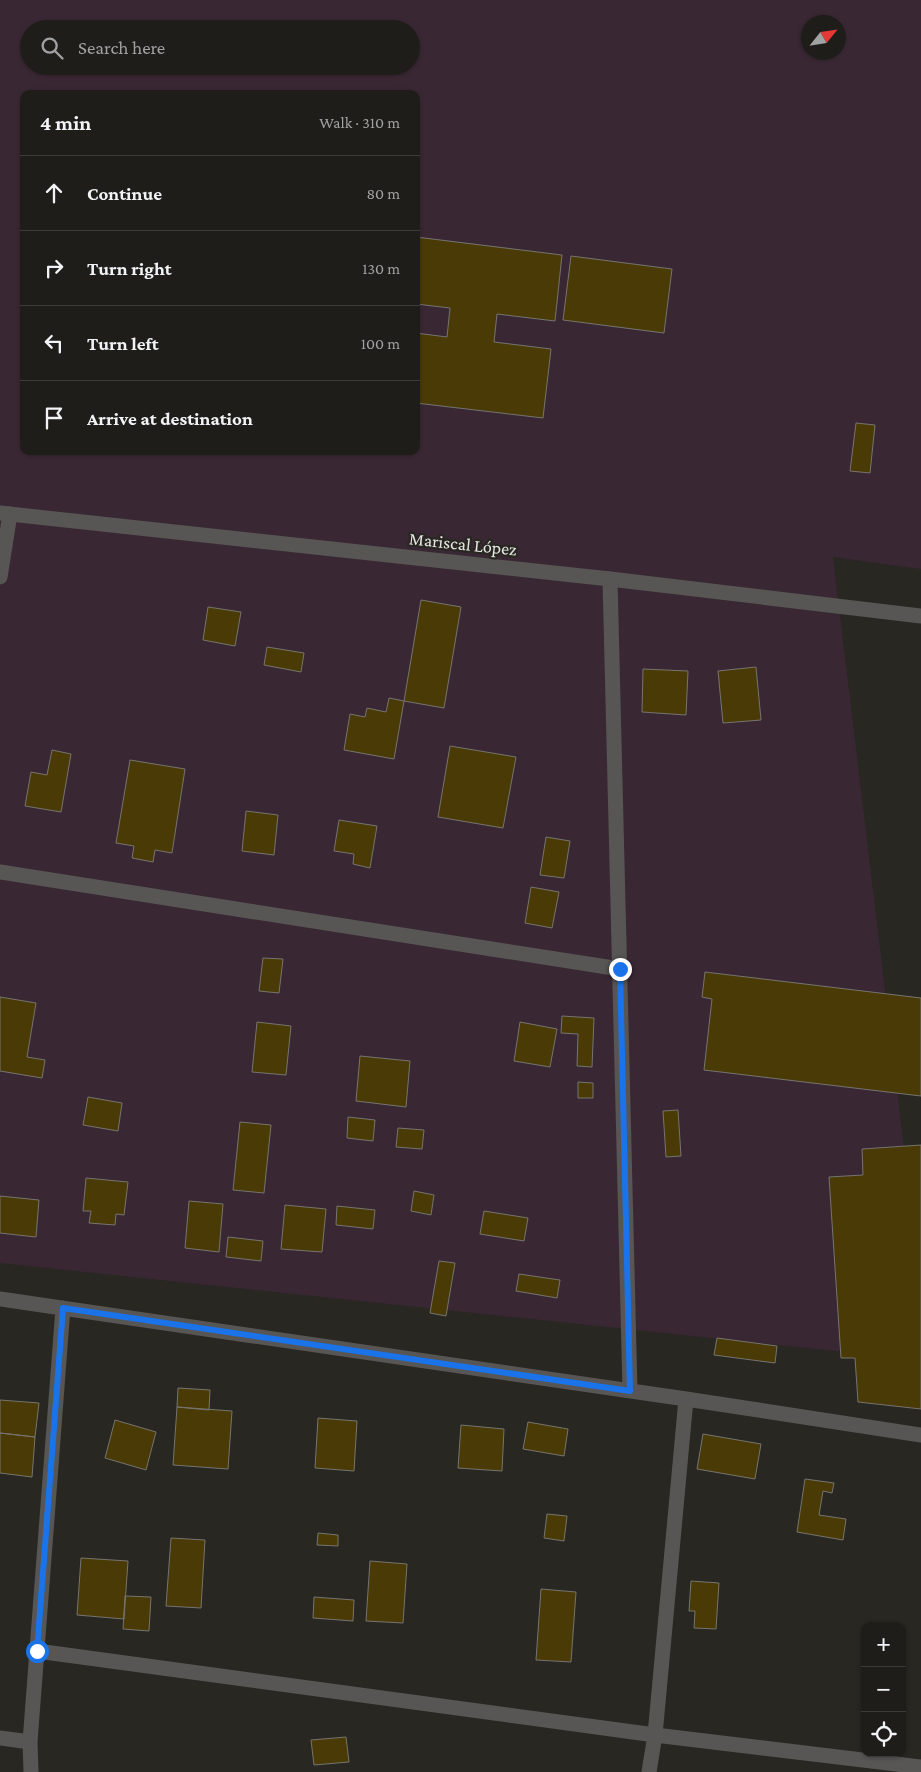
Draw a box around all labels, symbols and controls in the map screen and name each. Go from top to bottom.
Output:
north arrow [801,15,846,60]
search box [20,20,420,75]
icon: search [38,34,66,62]
text: Search here [78,37,165,58]
text: 4 min [40,111,91,135]
text: Walk · 310 m [319,114,400,131]
icon: ahead [40,179,68,207]
text: Continue [87,183,162,204]
text: 80 m [366,185,400,202]
icon: right [40,254,68,282]
text: Turn right [87,258,172,279]
text: 130 m [362,260,400,277]
icon: left [40,329,68,357]
text: Turn left [87,333,159,354]
text: 100 m [361,335,400,352]
icon: arrive [40,404,68,432]
text: Arrive at destination [87,408,253,429]
street label: Mariscal López [408,528,518,560]
route end [609,958,632,981]
map controls [861,1622,906,1757]
button: + [861,1622,906,1667]
route start [26,1640,49,1663]
button: − [861,1667,906,1712]
button: locate [861,1712,906,1757]

